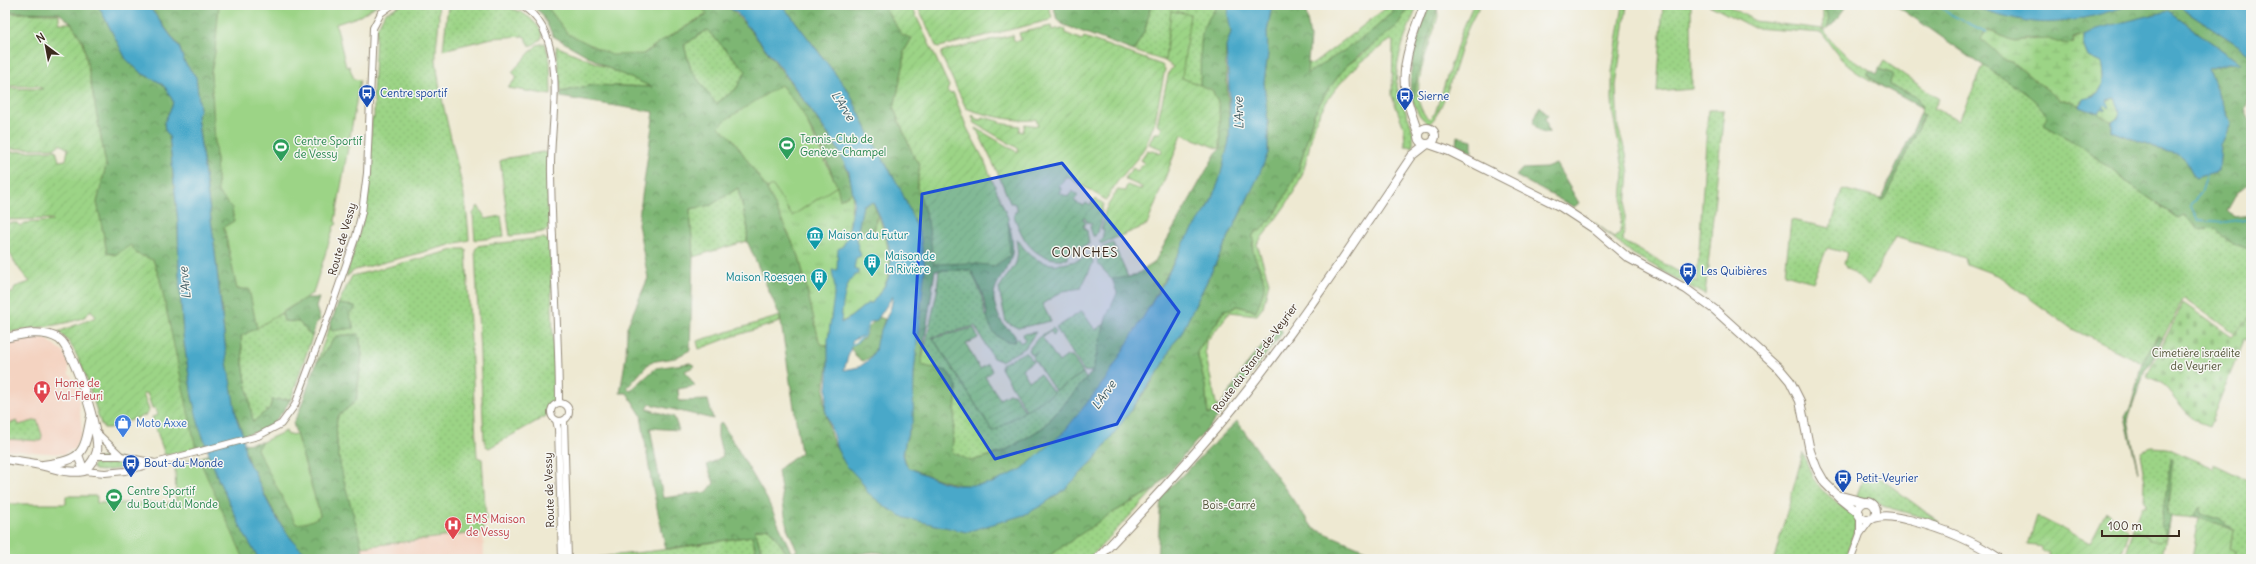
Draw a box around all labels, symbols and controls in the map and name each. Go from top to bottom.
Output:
north arrow [26,26,66,66]
text: N [34,30,48,45]
bus stop icon: Centre sportif [357,83,377,108]
place label: Centre sportif [380,86,448,100]
bus stop icon: Sierne [1395,86,1415,111]
water label: L'Arve [829,88,859,125]
place label: Sierne [1418,89,1449,103]
water label: L'Arve [1230,95,1247,129]
place label: Tennis-Club de Genève-Champel [800,132,886,159]
place label: Centre Sportif de Vessy [294,134,363,161]
sports icon: Tennis-Club de Genève-Champel [777,135,797,160]
sports icon: Centre Sportif de Vessy [271,137,291,162]
street label: Route de Vessy [325,201,359,277]
museum icon: Maison du Futur [805,225,825,250]
place label: Maison du Futur [828,228,909,242]
district label: CONCHES [1052,244,1118,261]
place label: Maison de la Rivière [885,249,935,276]
building icon: Maison de la Rivière [862,252,882,277]
bus stop icon: Les Quibières [1678,261,1698,286]
place label: Les Quibières [1701,264,1767,278]
water label: L'Arve [175,265,194,300]
building icon: Maison Roesgen [809,267,829,292]
place label: Maison Roesgen [726,270,806,284]
street label: Route du Stand-de-Veyrier [1209,300,1301,415]
park label: Cimetière israélite de Veyrier [2152,346,2240,373]
place label: Home de Val-Fleuri [55,376,103,403]
water label: L'Arve [1088,376,1120,412]
hospital icon: Home de Val-Fleuri [32,379,52,404]
shop icon: Moto Axxe [113,413,133,438]
place label: Moto Axxe [136,416,187,430]
street label: Route de Vessy [541,452,557,528]
bus stop icon: Bout-du-Monde [121,453,141,478]
place label: Bout-du-Monde [144,456,223,470]
bus stop icon: Petit-Veyrier [1833,468,1853,493]
place label: Petit-Veyrier [1856,471,1919,485]
place label: Centre Sportif du Bout du Monde [127,484,218,511]
sports icon: Centre Sportif du Bout du Monde [104,487,124,512]
park label: Bois-Carré [1202,498,1256,512]
place label: EMS Maison de Vessy [466,512,525,539]
scale bar [2102,512,2179,538]
hospital icon: EMS Maison de Vessy [443,515,463,540]
text: 100 m [2108,518,2142,533]

